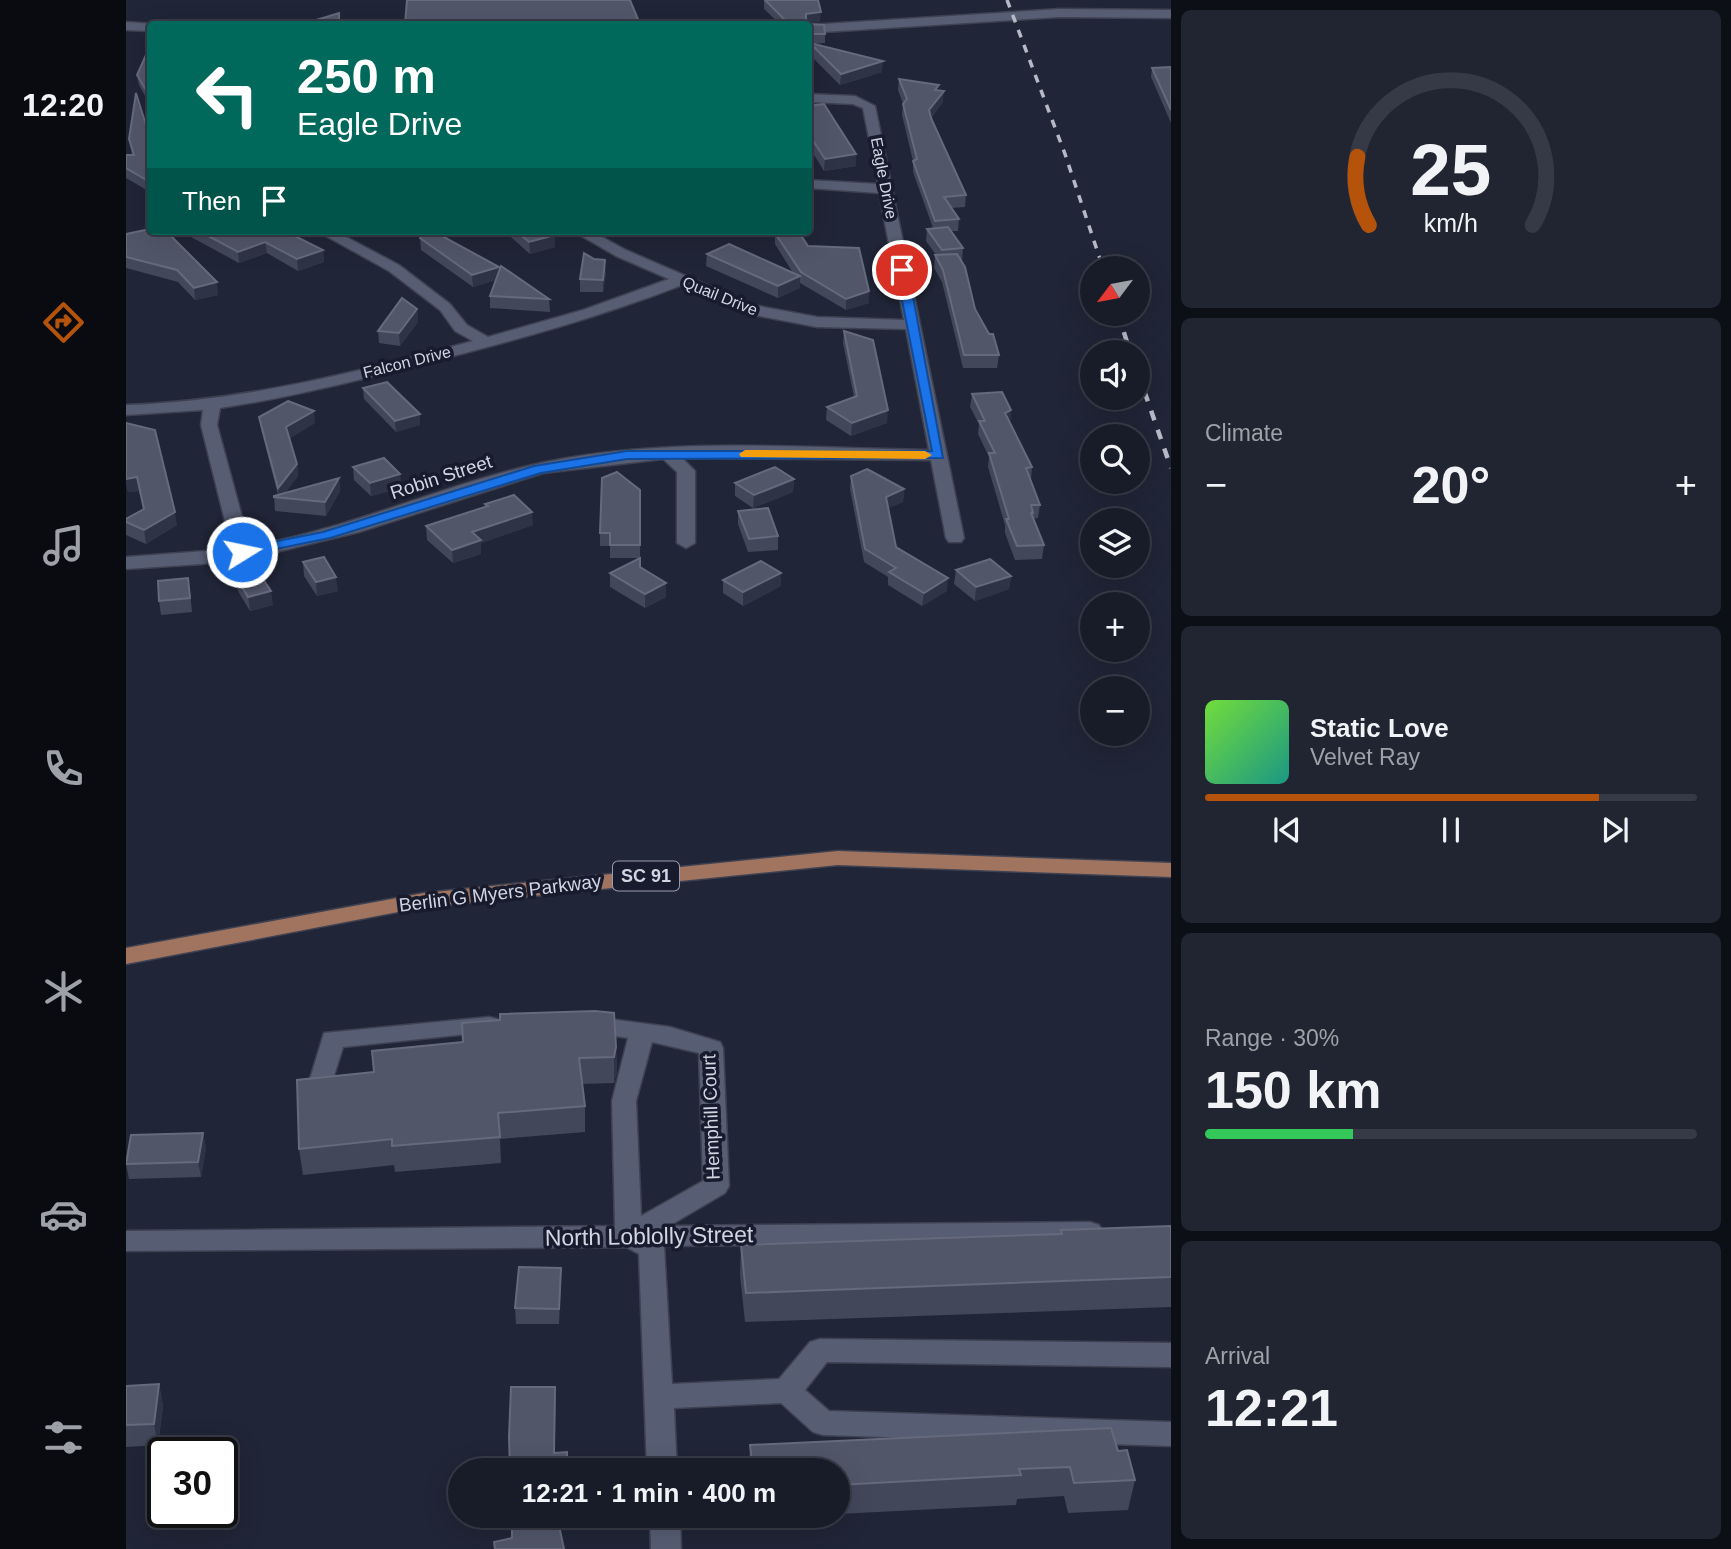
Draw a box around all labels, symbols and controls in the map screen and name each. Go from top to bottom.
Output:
icon: left [182,49,273,140]
text: 250 m [297,49,436,103]
text: 12:20 [22,87,104,123]
text: Eagle Drive [297,106,462,142]
text: 25 [1411,129,1491,210]
street label: Eagle Drive [868,136,900,220]
icon: arrive [255,182,293,220]
text: Then [182,186,241,216]
text: km/h [1424,209,1478,237]
pin [872,240,932,300]
icon: arrive [883,251,921,289]
north arrow [1080,256,1150,326]
map controls [1080,256,1150,746]
street label: Quail Drive [680,273,760,319]
icon: directions [39,298,88,347]
button: sound [1080,340,1150,410]
street label: Falcon Drive [361,343,453,381]
text: Climate [1205,420,1283,446]
button: search [1080,424,1150,494]
street label: Robin Street [388,450,495,503]
text: 20° [1412,456,1490,514]
text: − [1205,464,1227,506]
text: + [1675,464,1697,506]
button: layers [1080,508,1150,578]
position arrow [205,515,279,589]
icon: music [39,521,88,570]
button: + [1080,592,1150,662]
button: − [1080,676,1150,746]
text: Static Love [1310,713,1449,743]
icon: phone [39,744,88,793]
text: Velvet Ray [1310,744,1420,770]
icon: previous [1268,811,1306,849]
icon: pause [1432,811,1470,849]
icon: next [1596,811,1634,849]
road number: SC 91 [613,862,679,890]
street label: Berlin G Myers Parkway [398,870,603,916]
icon: climate [39,967,88,1016]
text: Range · 30% [1205,1025,1339,1051]
street label: Hemphill Court [698,1053,724,1180]
text: 150 km [1205,1061,1381,1119]
icon: car [39,1190,88,1239]
street label: North Loblolly Street [545,1221,754,1251]
text: Arrival [1205,1343,1270,1369]
text: 12:21 [1205,1379,1338,1437]
icon: filters [39,1413,88,1462]
speed limit sign: 30 [147,1437,238,1528]
text: 12:21 · 1 min · 400 m [522,1478,776,1508]

